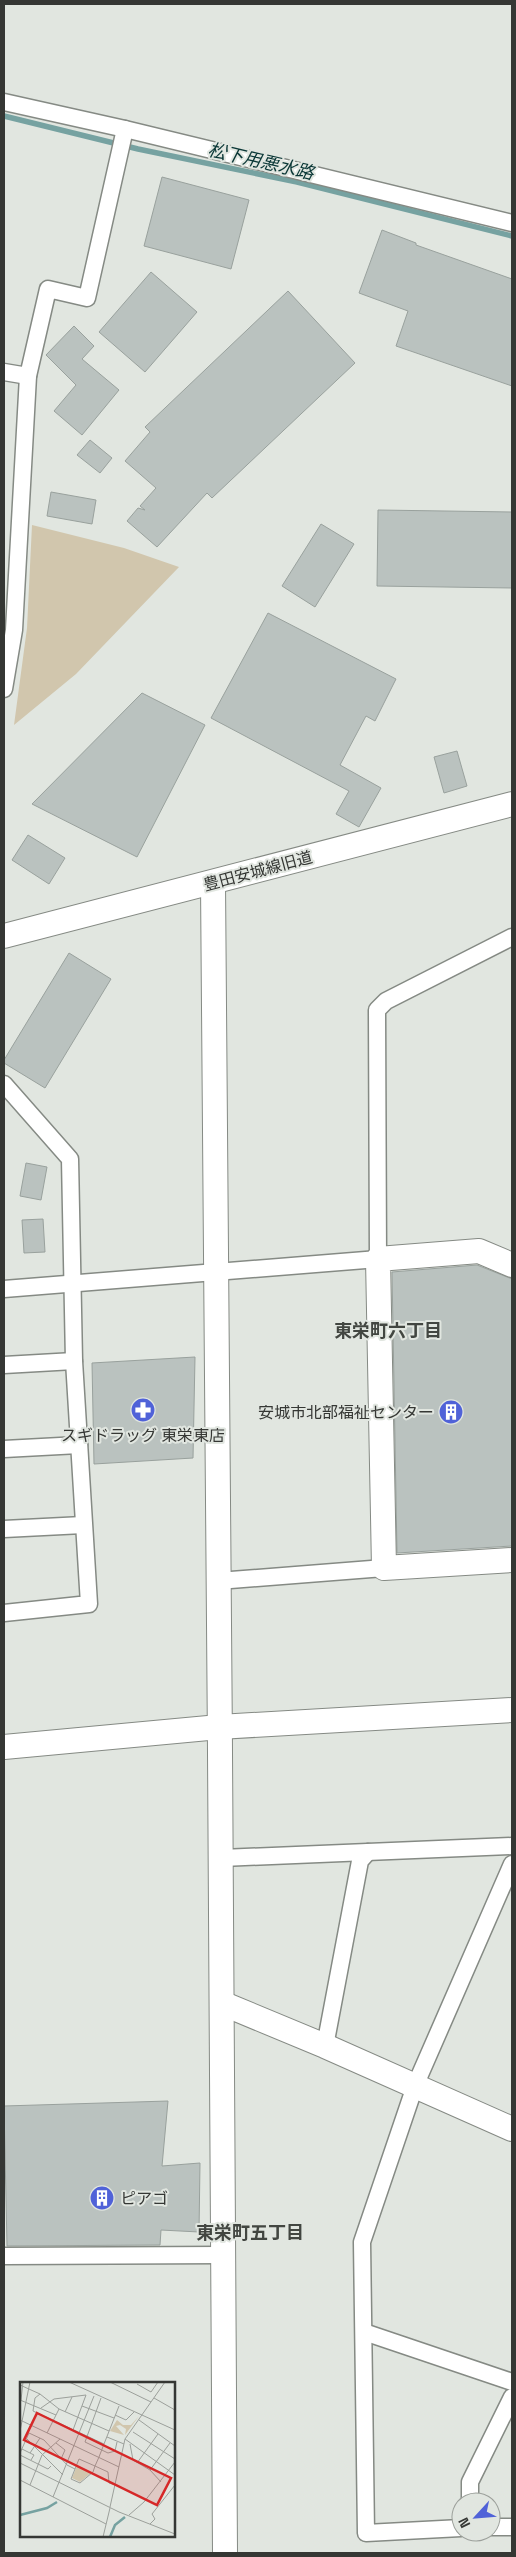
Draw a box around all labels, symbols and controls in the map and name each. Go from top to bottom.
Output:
water label: 松下用悪水路 [206,138,318,185]
street label: 豊田安城線旧道 [201,846,315,896]
district label: 東栄町六丁目 [334,1319,442,1342]
pharmacy icon: スギドラッグ 東栄東店 [130,1397,156,1423]
building icon: 安城市北部福祉センター [438,1399,464,1425]
place label: 安城市北部福祉センター [258,1402,434,1423]
place label: スギドラッグ 東栄東店 [61,1425,225,1446]
building icon: ピアゴ [89,2185,115,2211]
place label: ピアゴ [120,2188,168,2209]
district label: 東栄町五丁目 [196,2221,304,2244]
inset map [20,2382,175,2537]
north arrow [451,2492,501,2542]
text: N [454,2515,474,2531]

